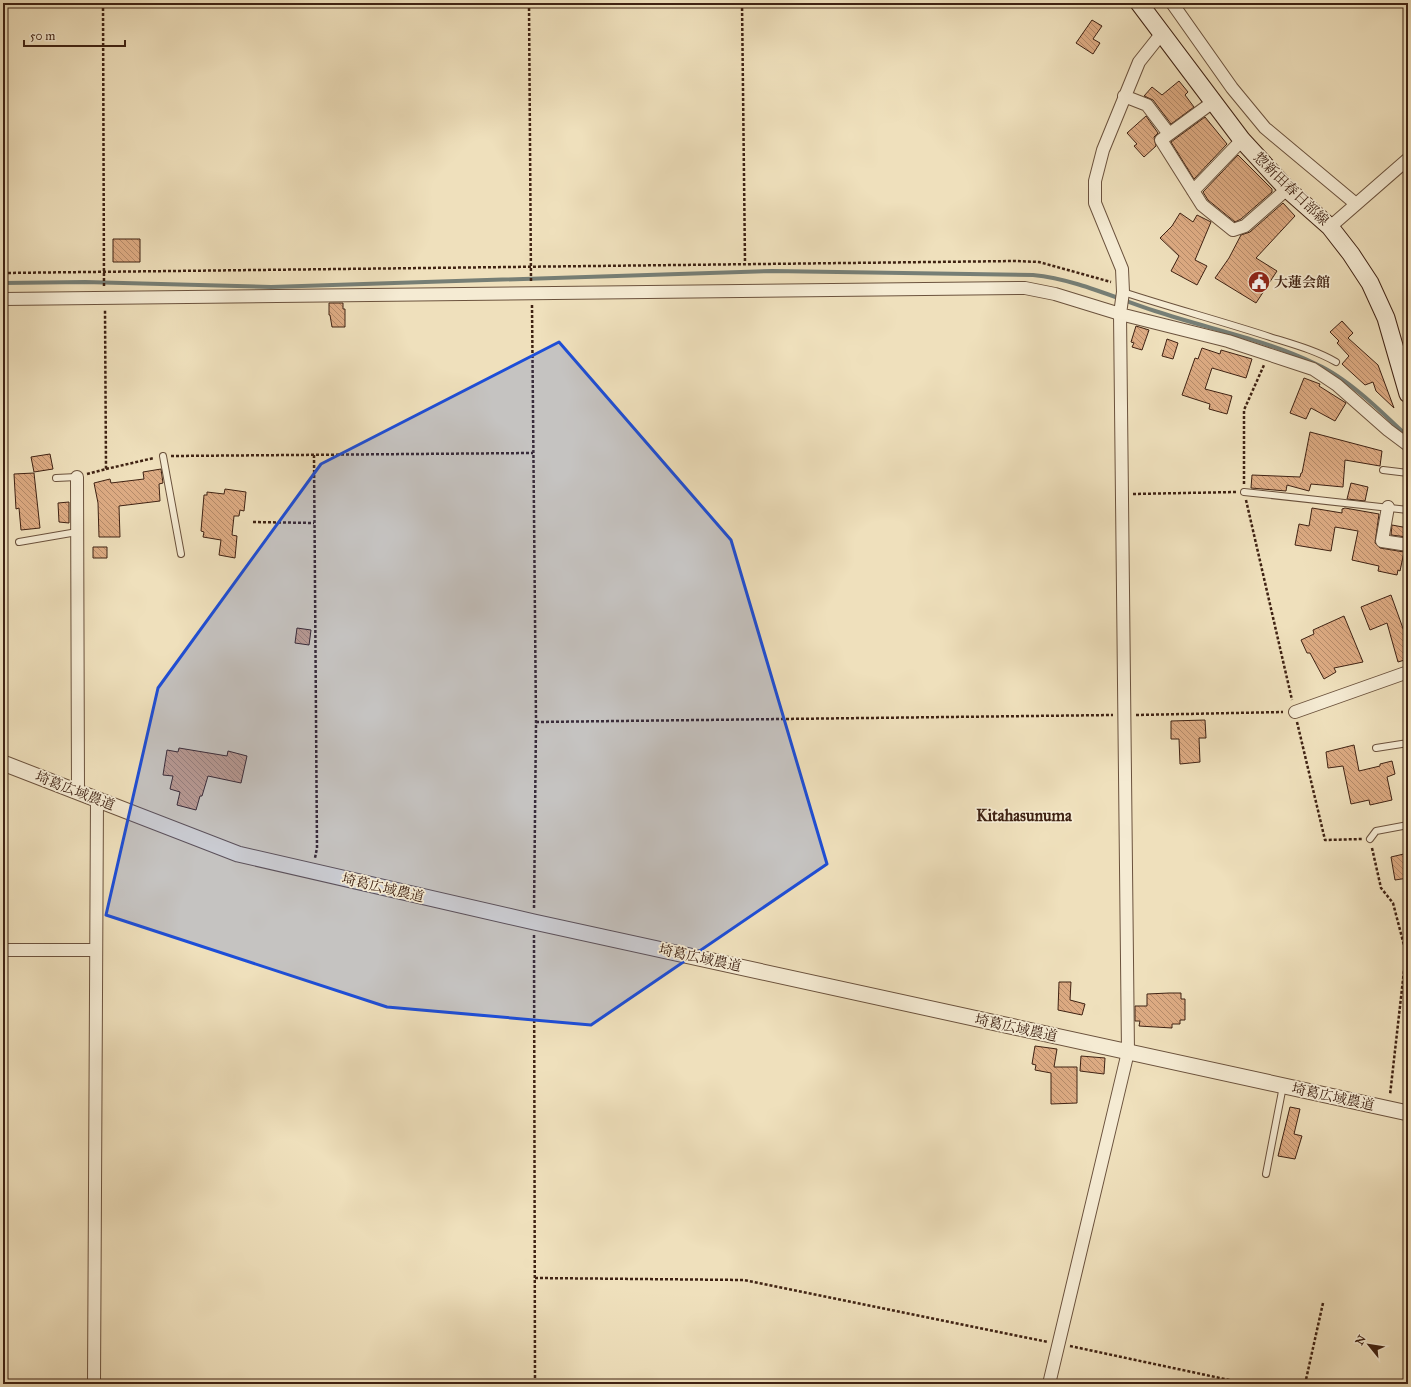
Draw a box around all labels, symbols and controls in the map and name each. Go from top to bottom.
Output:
scale bar [24,22,125,48]
text: 50 m [30,29,55,43]
street label: 惣新田春日部線 [1250,149,1332,229]
public building icon: 大蓮会館 [1246,269,1272,295]
place label: 大蓮会館 [1274,274,1330,291]
street label: 埼葛広域農道 [33,768,117,814]
district label: Kitahasunuma [976,806,1073,825]
street label: 埼葛広域農道 [340,870,426,906]
street label: 埼葛広域農道 [657,941,743,975]
street label: 埼葛広域農道 [973,1011,1059,1045]
street label: 埼葛広域農道 [1290,1080,1376,1114]
north arrow [1349,1325,1389,1365]
text: N [1353,1332,1369,1348]

